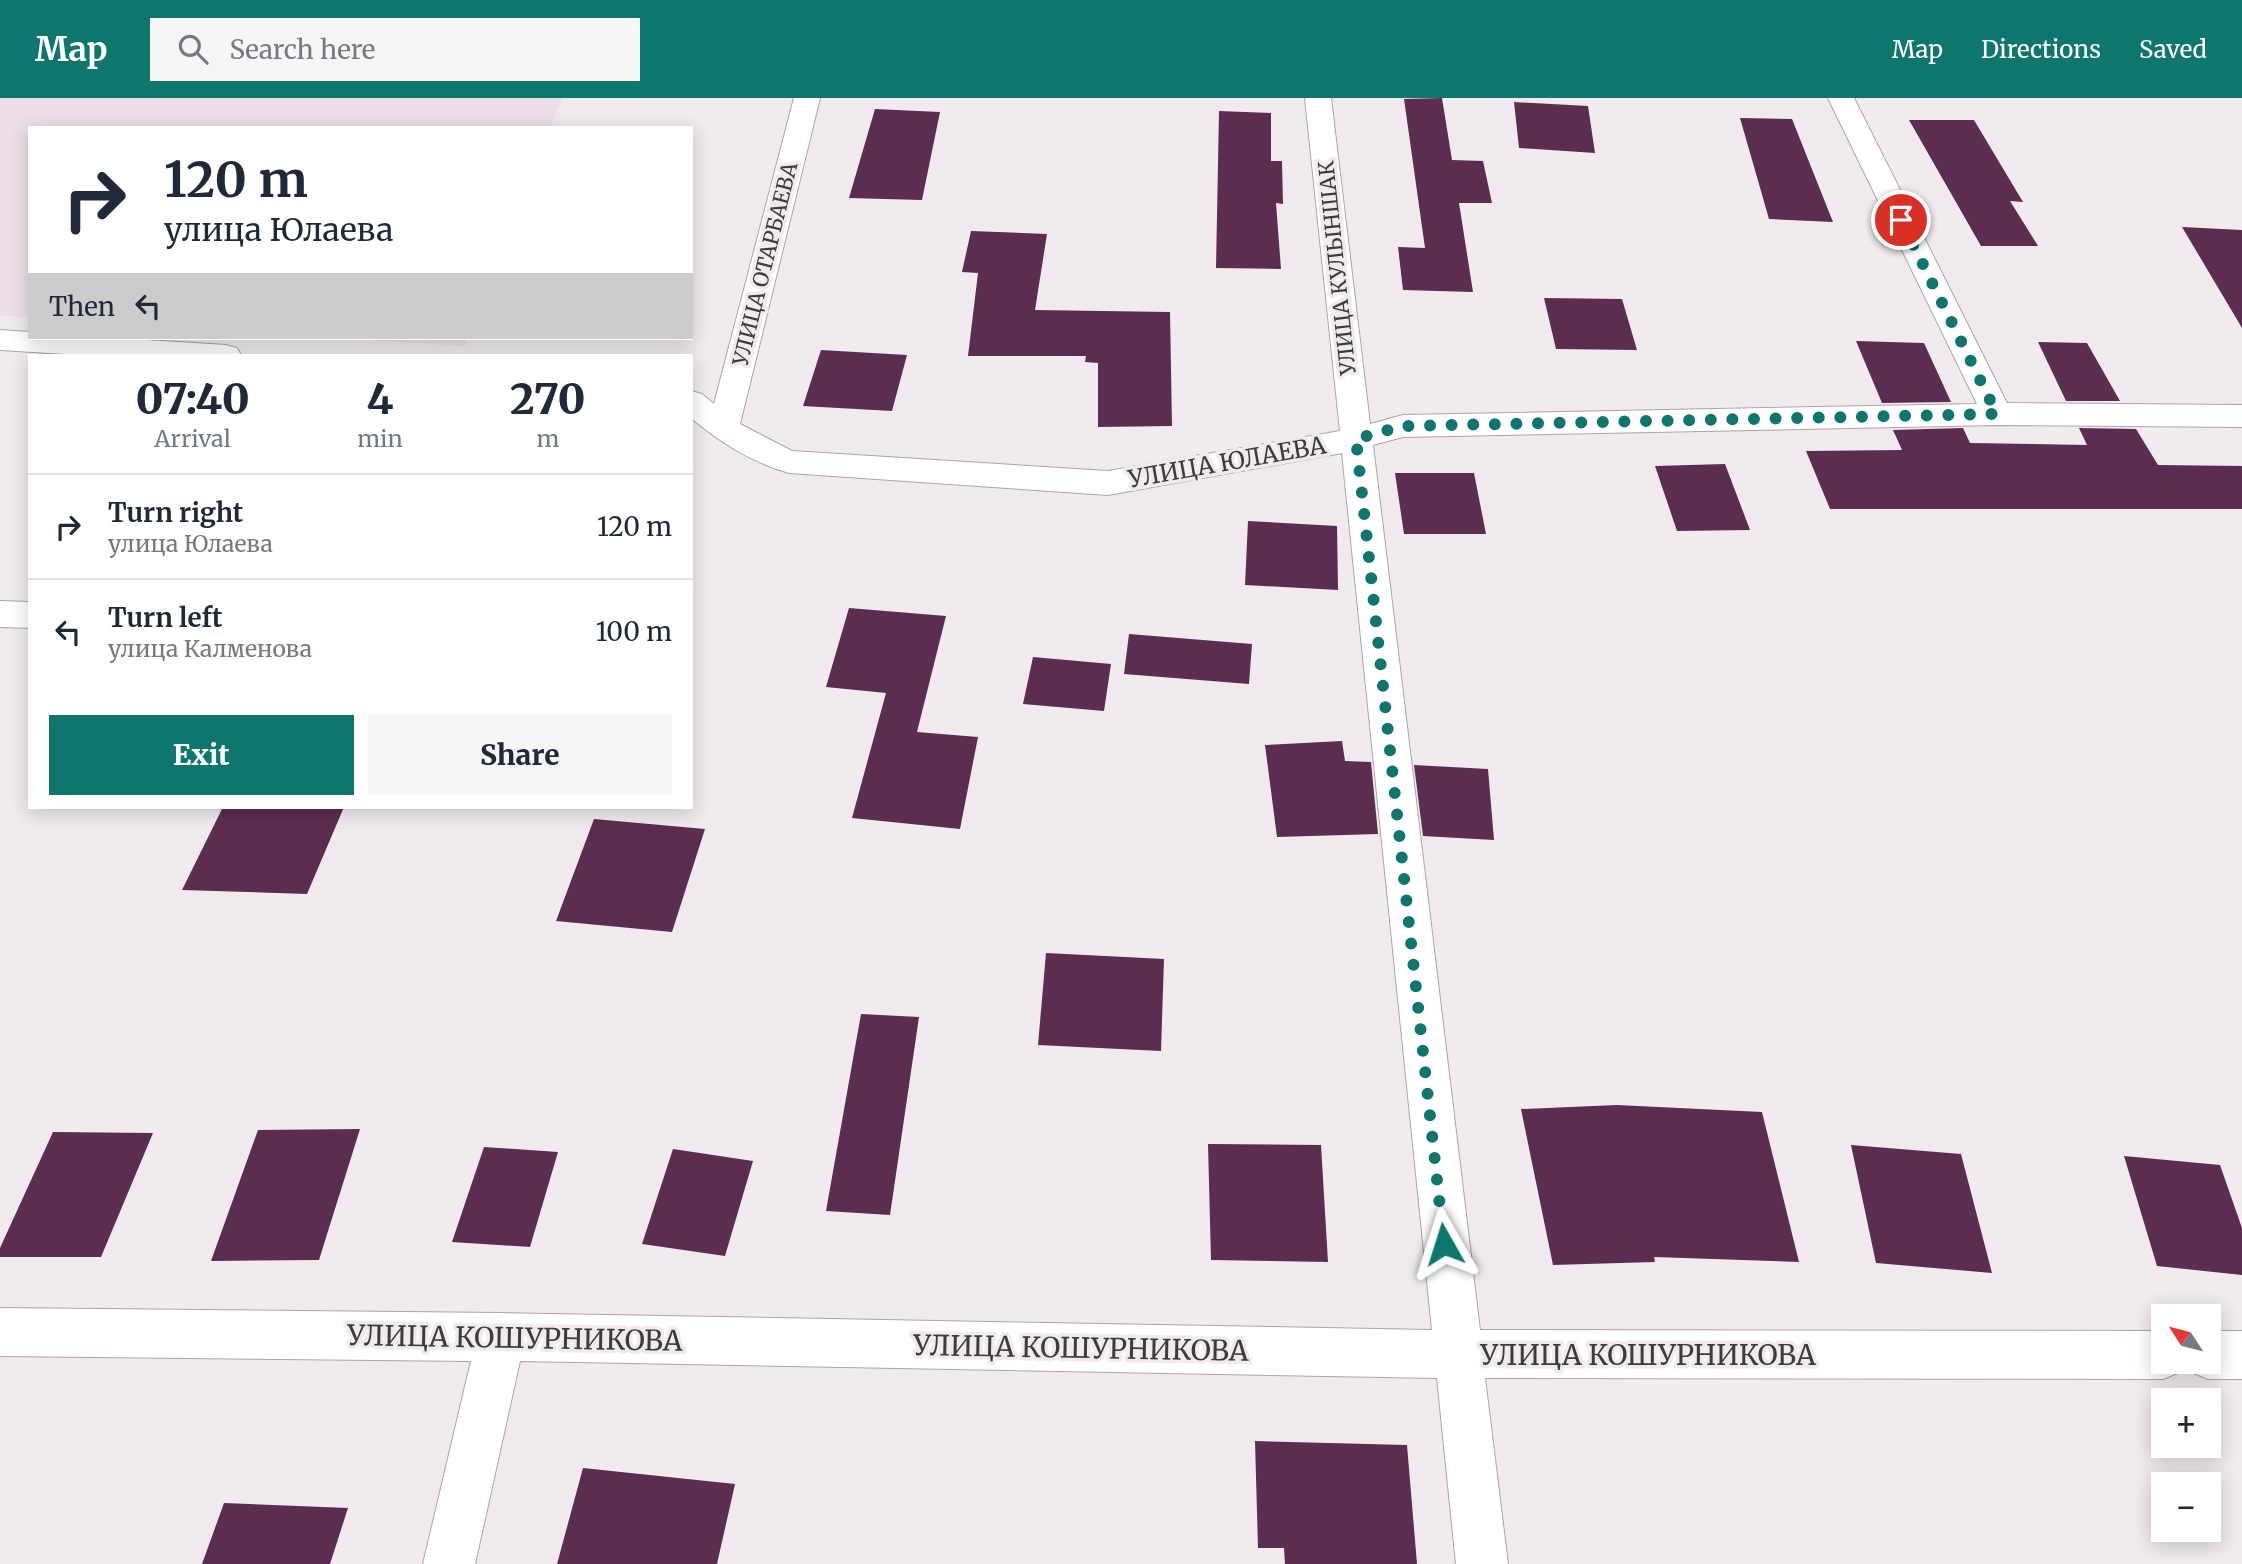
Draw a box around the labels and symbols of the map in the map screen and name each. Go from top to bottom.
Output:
street label: УЛИЦА ОТАРБАЕВА [726,159,803,370]
street label: УЛИЦА КУЛЫНШАК [1312,159,1362,378]
pin [1871,190,1931,250]
street label: УЛИЦА ЮЛАЕВА [1125,429,1329,495]
position arrow [1407,1207,1481,1281]
north arrow [2151,1304,2221,1374]
street label: УЛИЦА КОШУРНИКОВА [346,1317,683,1359]
street label: УЛИЦА КОШУРНИКОВА [912,1327,1249,1369]
street label: УЛИЦА КОШУРНИКОВА [1479,1337,1816,1373]

